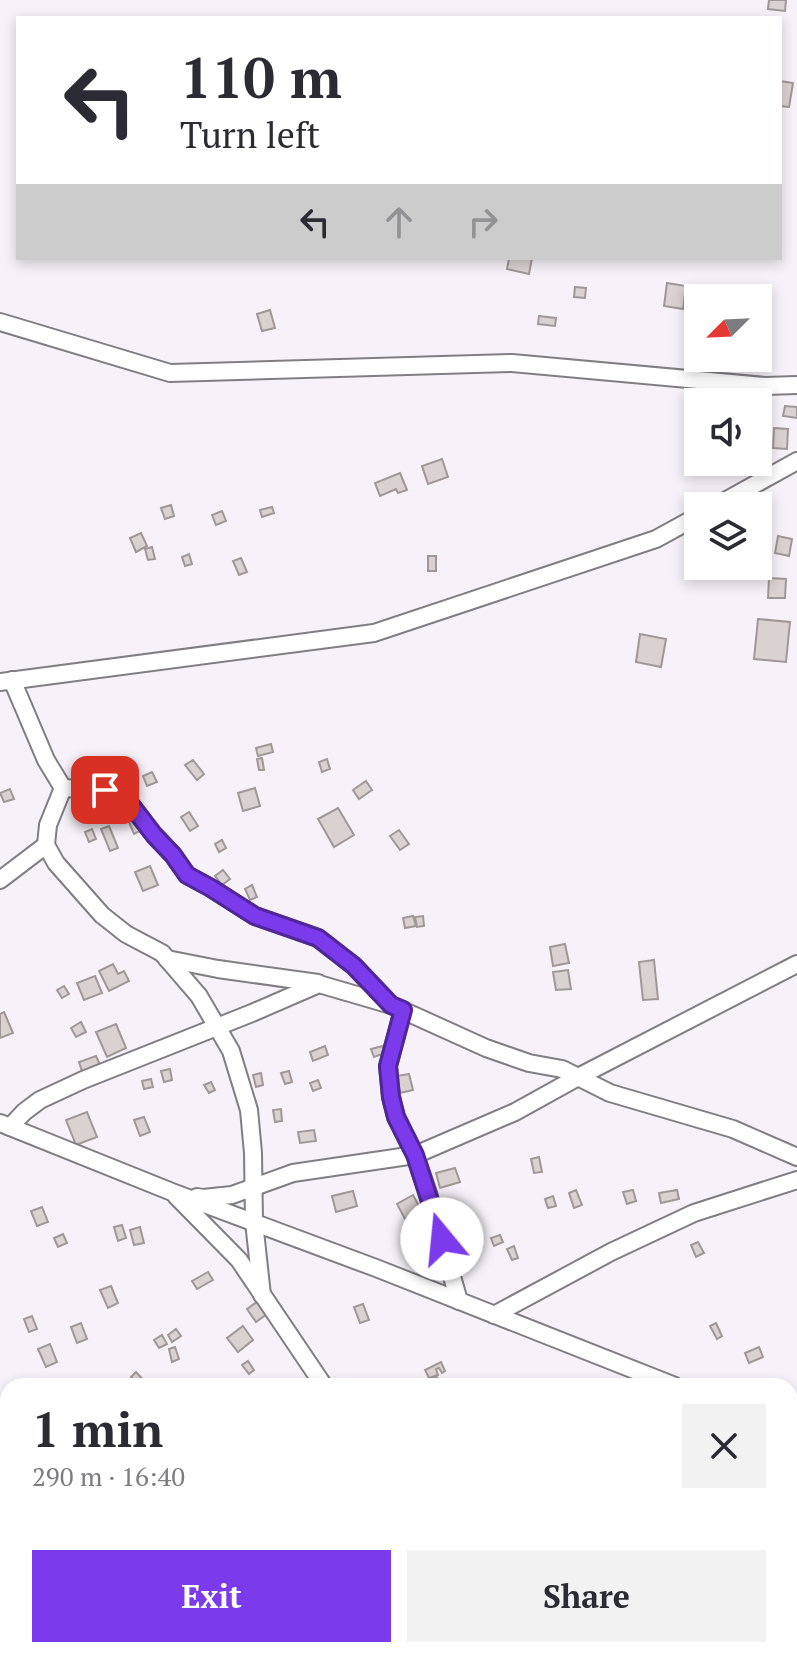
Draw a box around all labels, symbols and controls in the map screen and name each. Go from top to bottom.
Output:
text: 110 m [180,40,342,114]
icon: left [48,48,152,152]
text: Turn left [180,111,320,158]
icon: left [293,200,337,244]
icon: ahead [377,200,421,244]
icon: right [461,200,505,244]
north arrow [684,284,772,372]
map controls [684,284,772,580]
button: sound [684,388,772,476]
button: layers [684,492,772,580]
pin [71,756,139,824]
icon: arrive [83,768,127,812]
position arrow [400,1197,484,1281]
text: 1 min [32,1397,163,1461]
button: close [682,1404,766,1488]
text: 290 m · 16:40 [32,1459,185,1493]
button: Exit [32,1550,391,1642]
button: Share [407,1550,766,1642]

